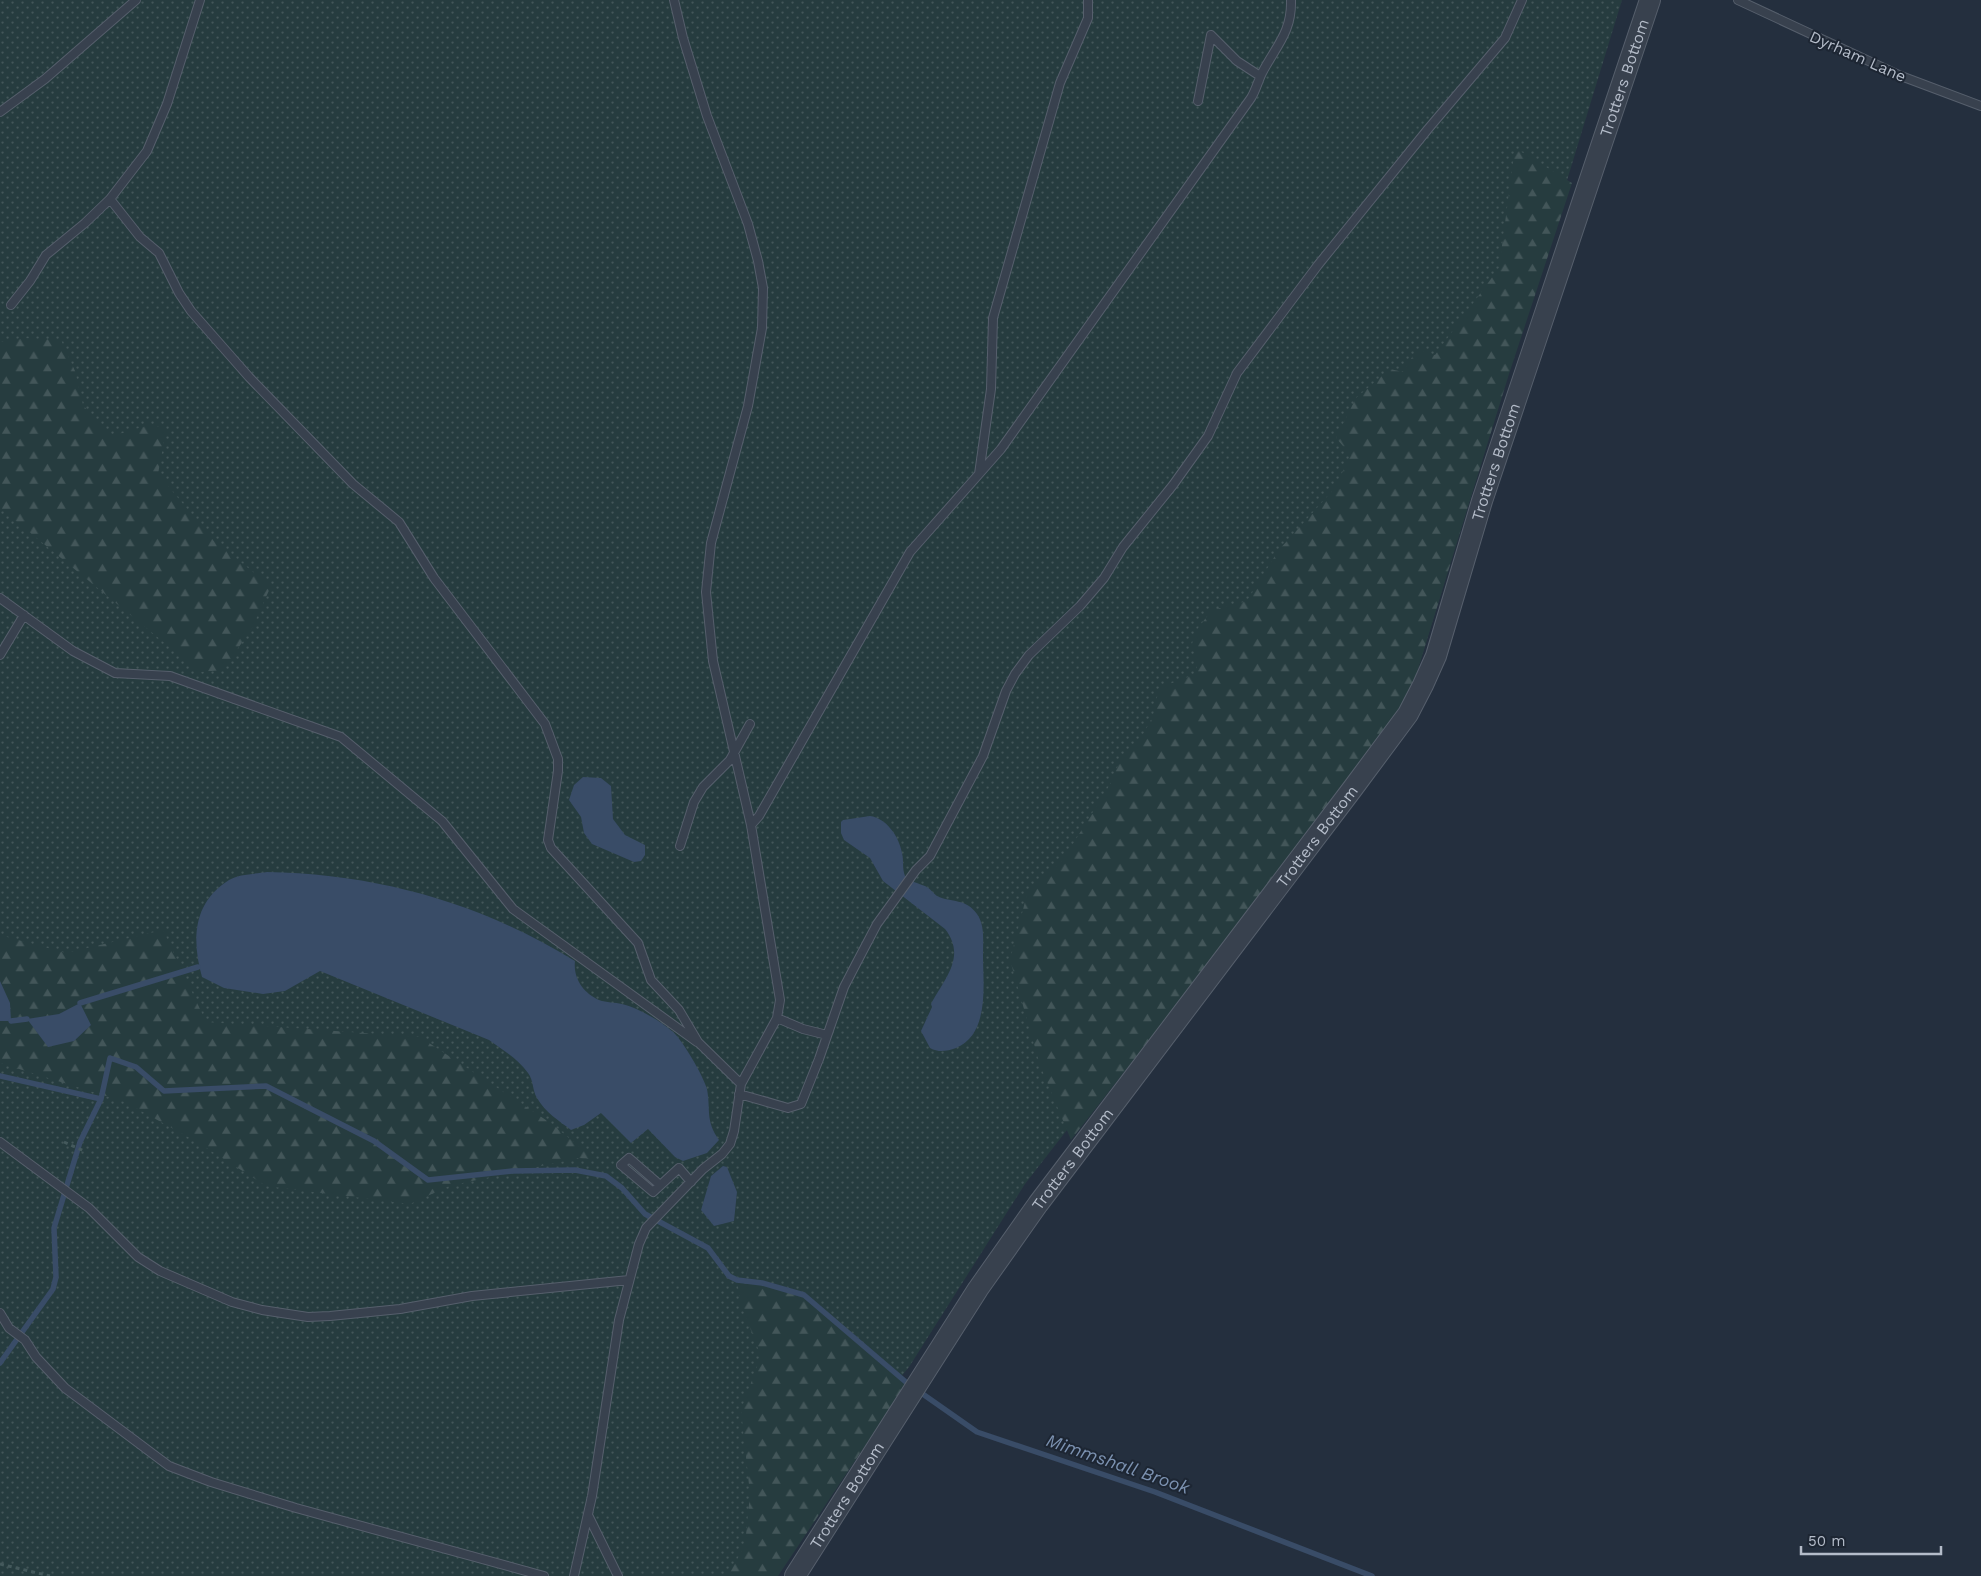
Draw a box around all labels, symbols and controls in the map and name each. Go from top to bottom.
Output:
street label: Trotters Bottom [1596,16,1653,139]
street label: Dyrham Lane [1807,27,1909,86]
street label: Trotters Bottom [1468,400,1524,523]
street label: Trotters Bottom [1272,781,1362,891]
street label: Trotters Bottom [1028,1104,1117,1214]
water label: Mimmshall Brook [1044,1429,1194,1498]
street label: Trotters Bottom [806,1438,888,1552]
scale bar [1801,1524,1941,1556]
text: 50 m [1808,1532,1845,1550]

